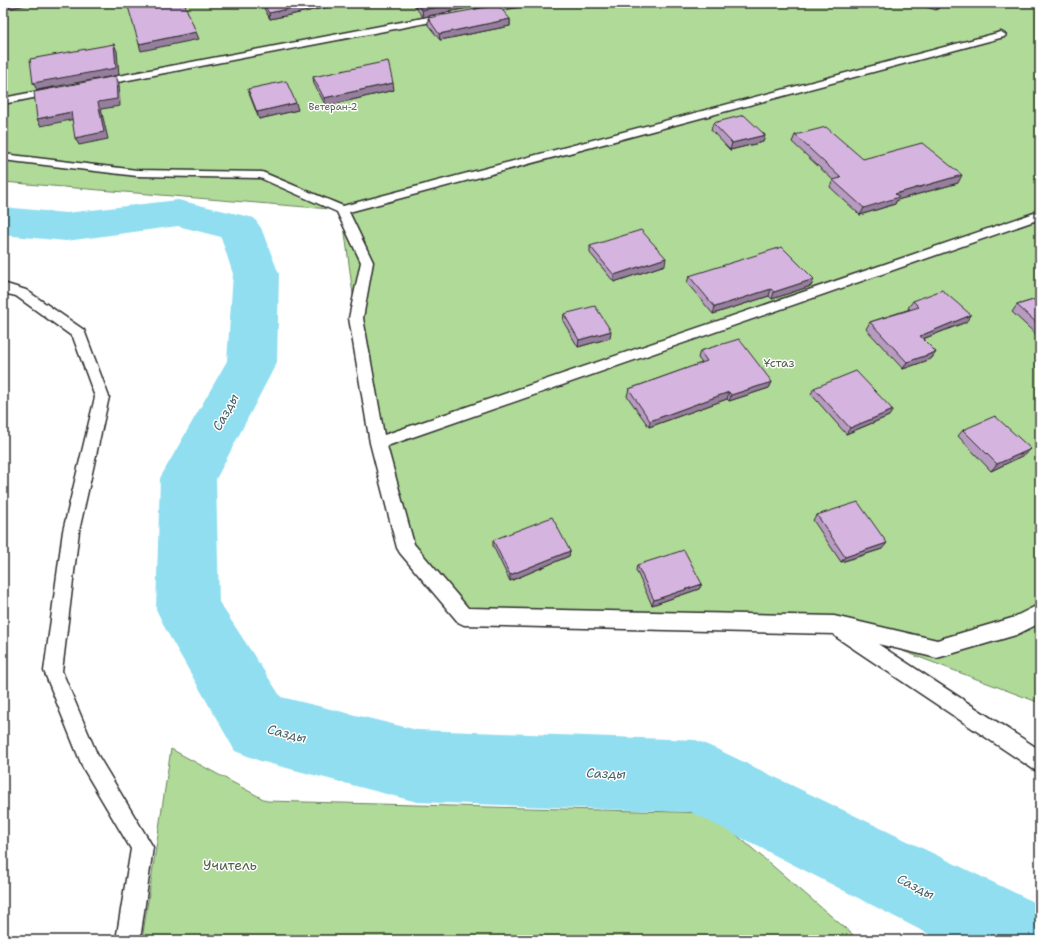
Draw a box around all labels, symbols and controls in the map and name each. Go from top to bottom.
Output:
park label: Ветеран-2 [308,100,358,113]
park label: Ұстаз [763,355,795,371]
water label: Сазды [208,391,243,434]
water label: Сазды [266,720,308,747]
water label: Сазды [586,764,626,783]
park label: Учитель [203,856,257,874]
water label: Сазды [894,870,937,903]

